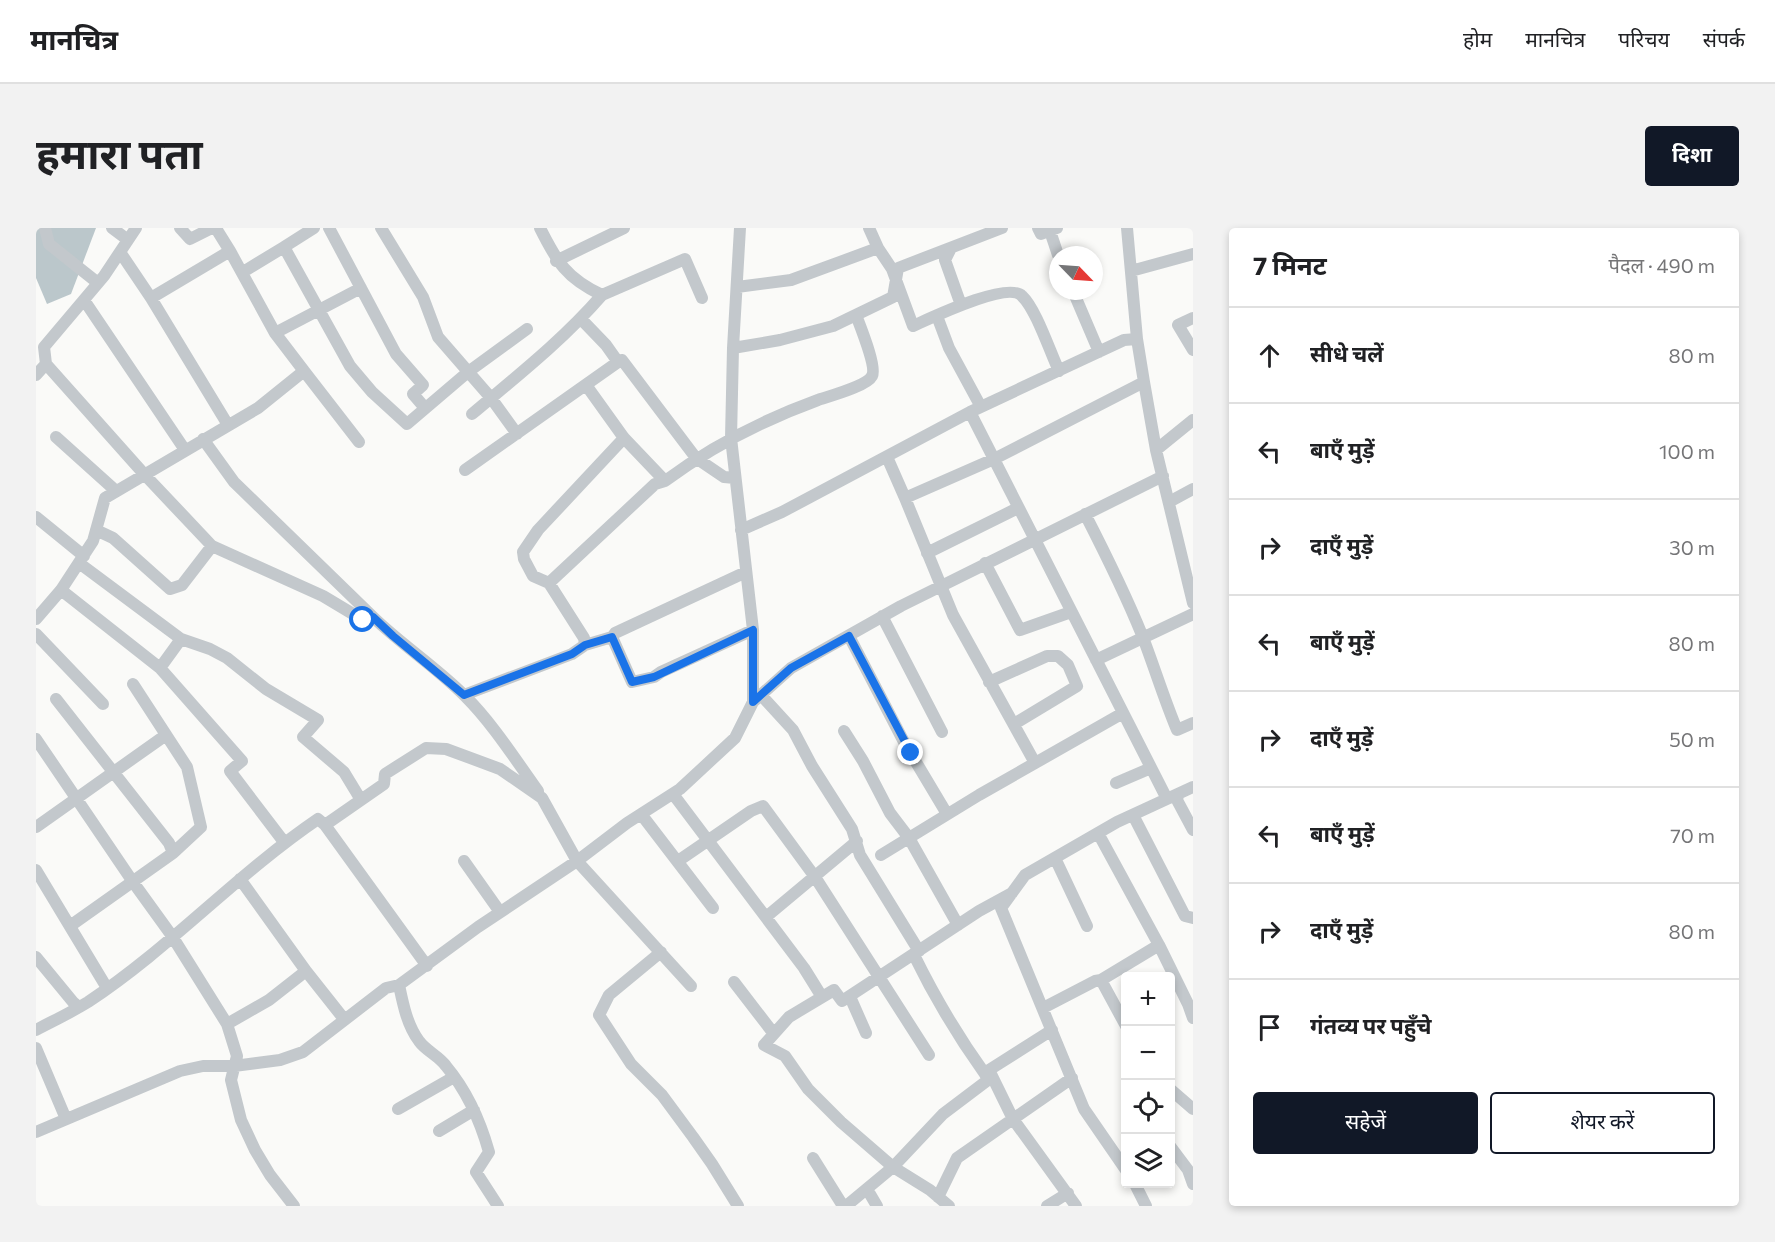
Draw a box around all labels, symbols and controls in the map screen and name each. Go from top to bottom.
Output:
text: मानचित्र [30,22,118,56]
text: होम [1463,26,1492,51]
text: मानचित्र [1525,26,1585,51]
text: परिचय [1618,26,1670,51]
text: संपर्क [1703,26,1745,51]
text: हमारा पता [36,126,203,178]
button: दिशा [1645,126,1739,186]
north arrow [1049,246,1103,300]
text: 7 मिनट [1253,249,1327,280]
text: पैदल · 490 m [1609,253,1715,277]
icon: ahead [1253,339,1286,372]
text: सीधे चलें [1310,340,1384,367]
text: 80 m [1669,343,1715,367]
icon: left [1253,435,1286,468]
text: बाएँ मुड़ें [1310,436,1375,463]
text: 100 m [1659,439,1715,463]
icon: right [1253,531,1286,564]
text: दाएँ मुड़ें [1310,532,1373,559]
text: 30 m [1669,535,1715,559]
route start [349,606,375,632]
icon: left [1253,627,1286,660]
text: बाएँ मुड़ें [1310,628,1375,655]
text: 80 m [1669,631,1715,655]
icon: right [1253,723,1286,756]
text: दाएँ मुड़ें [1310,724,1373,751]
text: 50 m [1669,727,1715,751]
route end [897,739,923,765]
icon: left [1253,819,1286,852]
text: बाएँ मुड़ें [1310,820,1375,847]
text: 70 m [1670,823,1715,847]
icon: right [1253,915,1286,948]
text: दाएँ मुड़ें [1310,916,1373,943]
text: 80 m [1669,919,1715,943]
map controls [1121,972,1175,1188]
button: + [1121,972,1175,1026]
icon: arrive [1253,1011,1286,1044]
text: गंतव्य पर पहुँचे [1310,1012,1432,1039]
button: − [1121,1026,1175,1080]
button: locate [1121,1080,1175,1134]
button: सहेजें [1253,1092,1478,1154]
button: शेयर करें [1490,1092,1715,1154]
button: layers [1121,1134,1175,1188]

